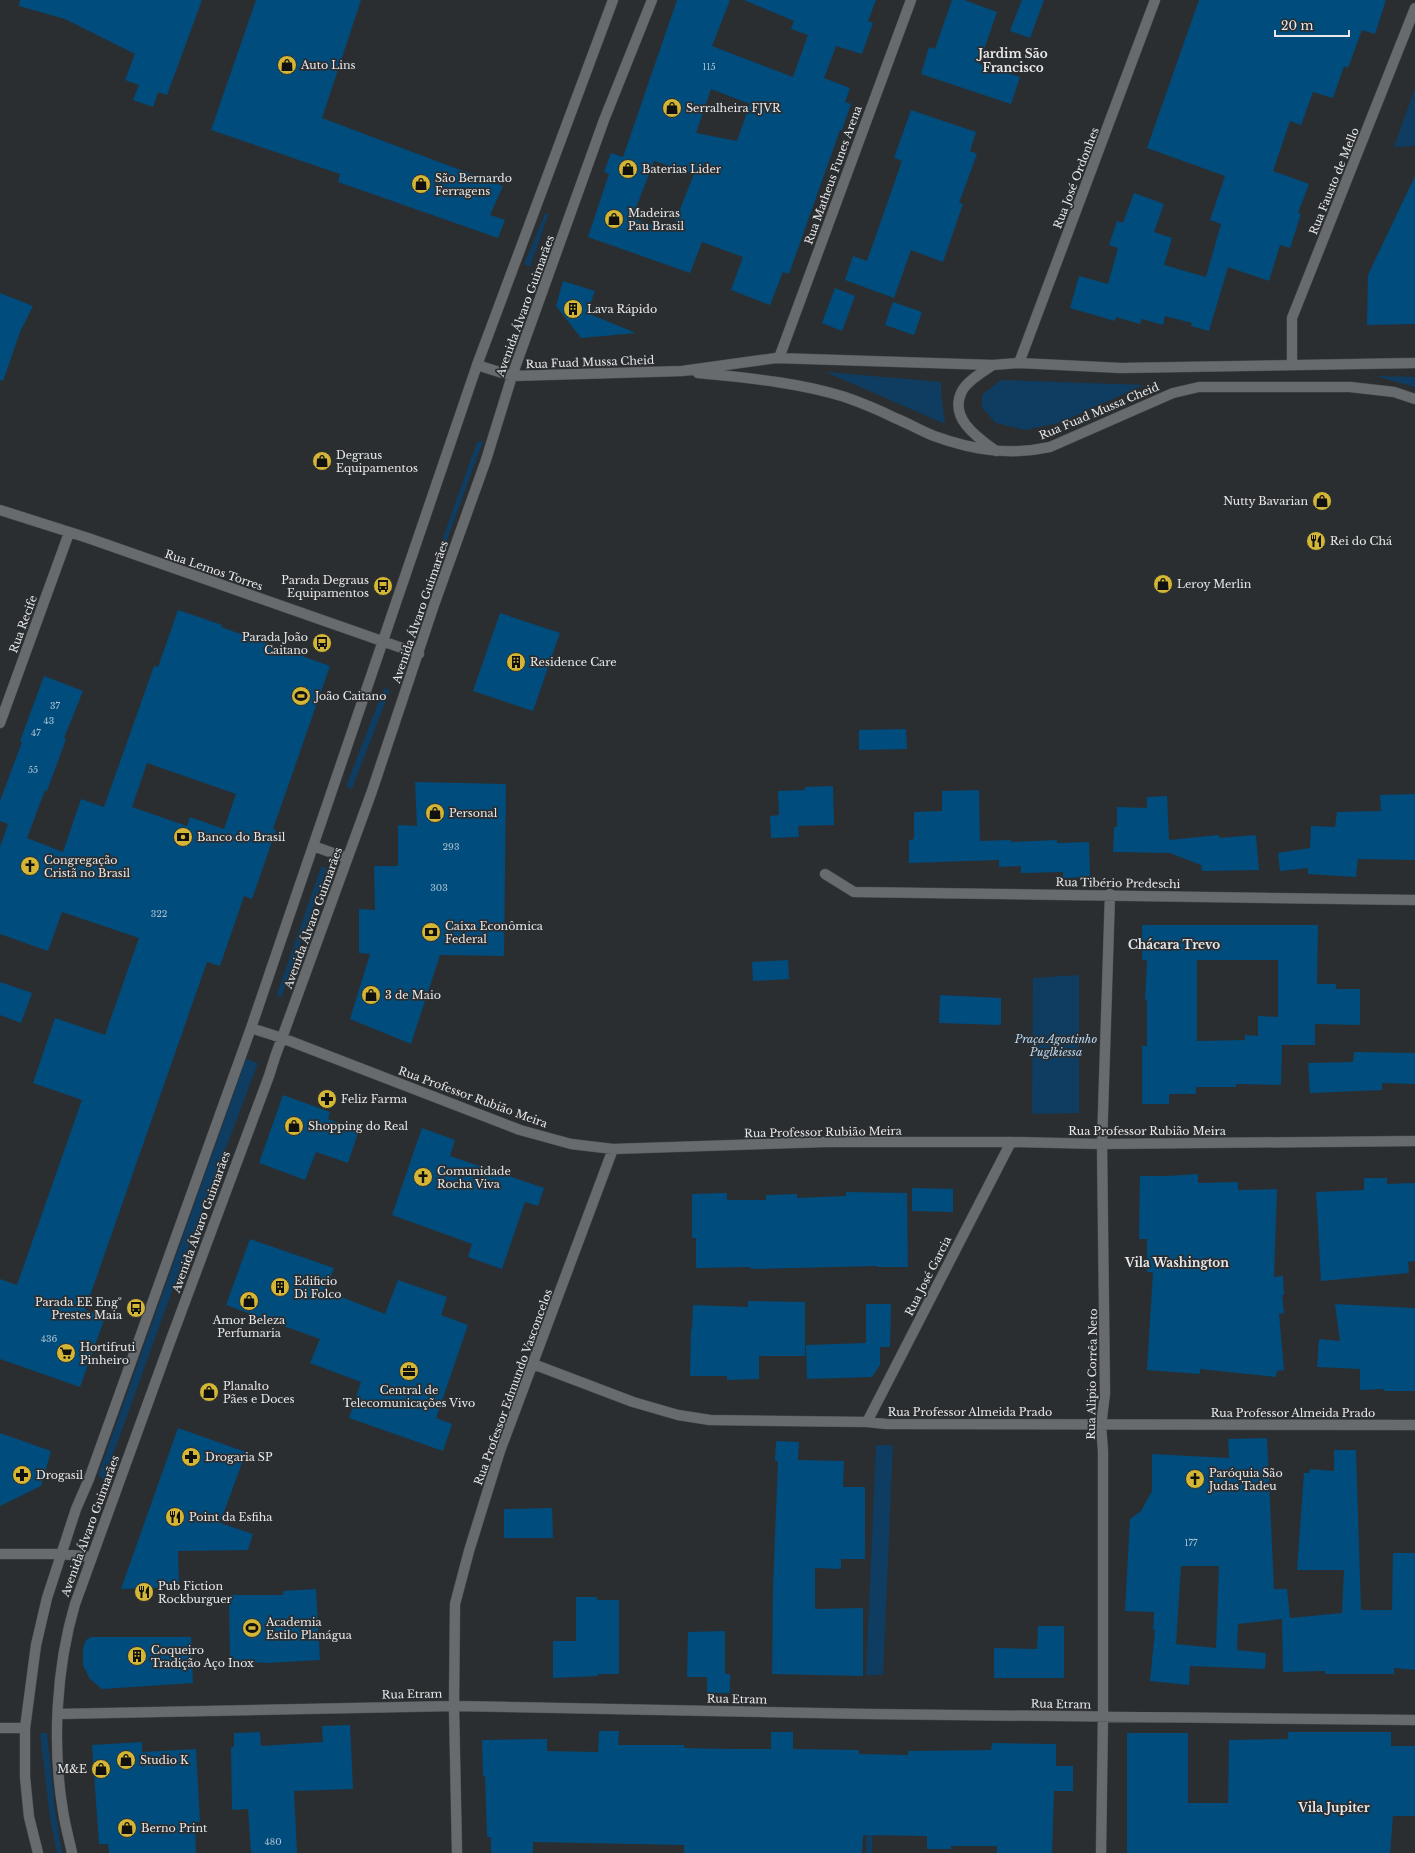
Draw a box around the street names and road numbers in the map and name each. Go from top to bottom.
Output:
street label: Rua Matheus Funes Arena [801,103,865,246]
street label: Rua José Ordonhes [1050,125,1102,231]
street label: Rua Fausto de Mello [1306,125,1362,237]
street label: Avenida Álvaro Guimarães [493,233,557,380]
street label: Rua Fuad Mussa Cheid [525,353,655,371]
street label: Rua Fuad Mussa Cheid [1037,379,1161,443]
street label: Avenida Álvaro Guimarães [389,539,451,686]
street label: Rua Lemos Torres [163,547,265,593]
street label: Rua Recife [6,593,40,655]
street label: Avenida Álvaro Guimarães [281,845,345,992]
street label: Rua Tibério Predeschi [1055,875,1181,891]
street label: Rua Professor Rubião Meira [397,1063,550,1131]
street label: Rua Professor Rubião Meira [744,1124,903,1140]
street label: Rua Professor Rubião Meira [1068,1124,1227,1138]
street label: Avenida Álvaro Guimarães [169,1149,233,1296]
street label: Rua José Garcia [902,1233,954,1318]
street label: Rua Professor Edmundo Vasconcelos [471,1287,555,1487]
street label: Rua Alipio Corrêa Neto [1084,1308,1100,1440]
street label: Rua Professor Almeida Prado [888,1405,1052,1419]
street label: Rua Professor Almeida Prado [1211,1406,1375,1420]
street label: Avenida Álvaro Guimarães [58,1453,122,1600]
street label: Rua Etram [382,1686,443,1702]
street label: Rua Etram [707,1691,768,1707]
street label: Rua Etram [1031,1696,1092,1712]

